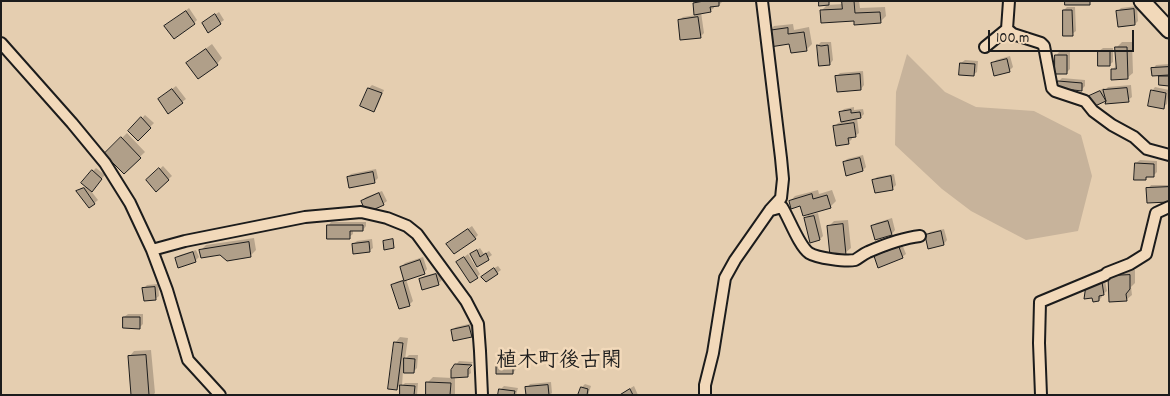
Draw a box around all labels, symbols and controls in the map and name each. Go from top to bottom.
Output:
scale bar [990,20,1136,52]
text: 100 m [996,28,1029,50]
district label: 植木町後古閑 [496,350,622,376]

